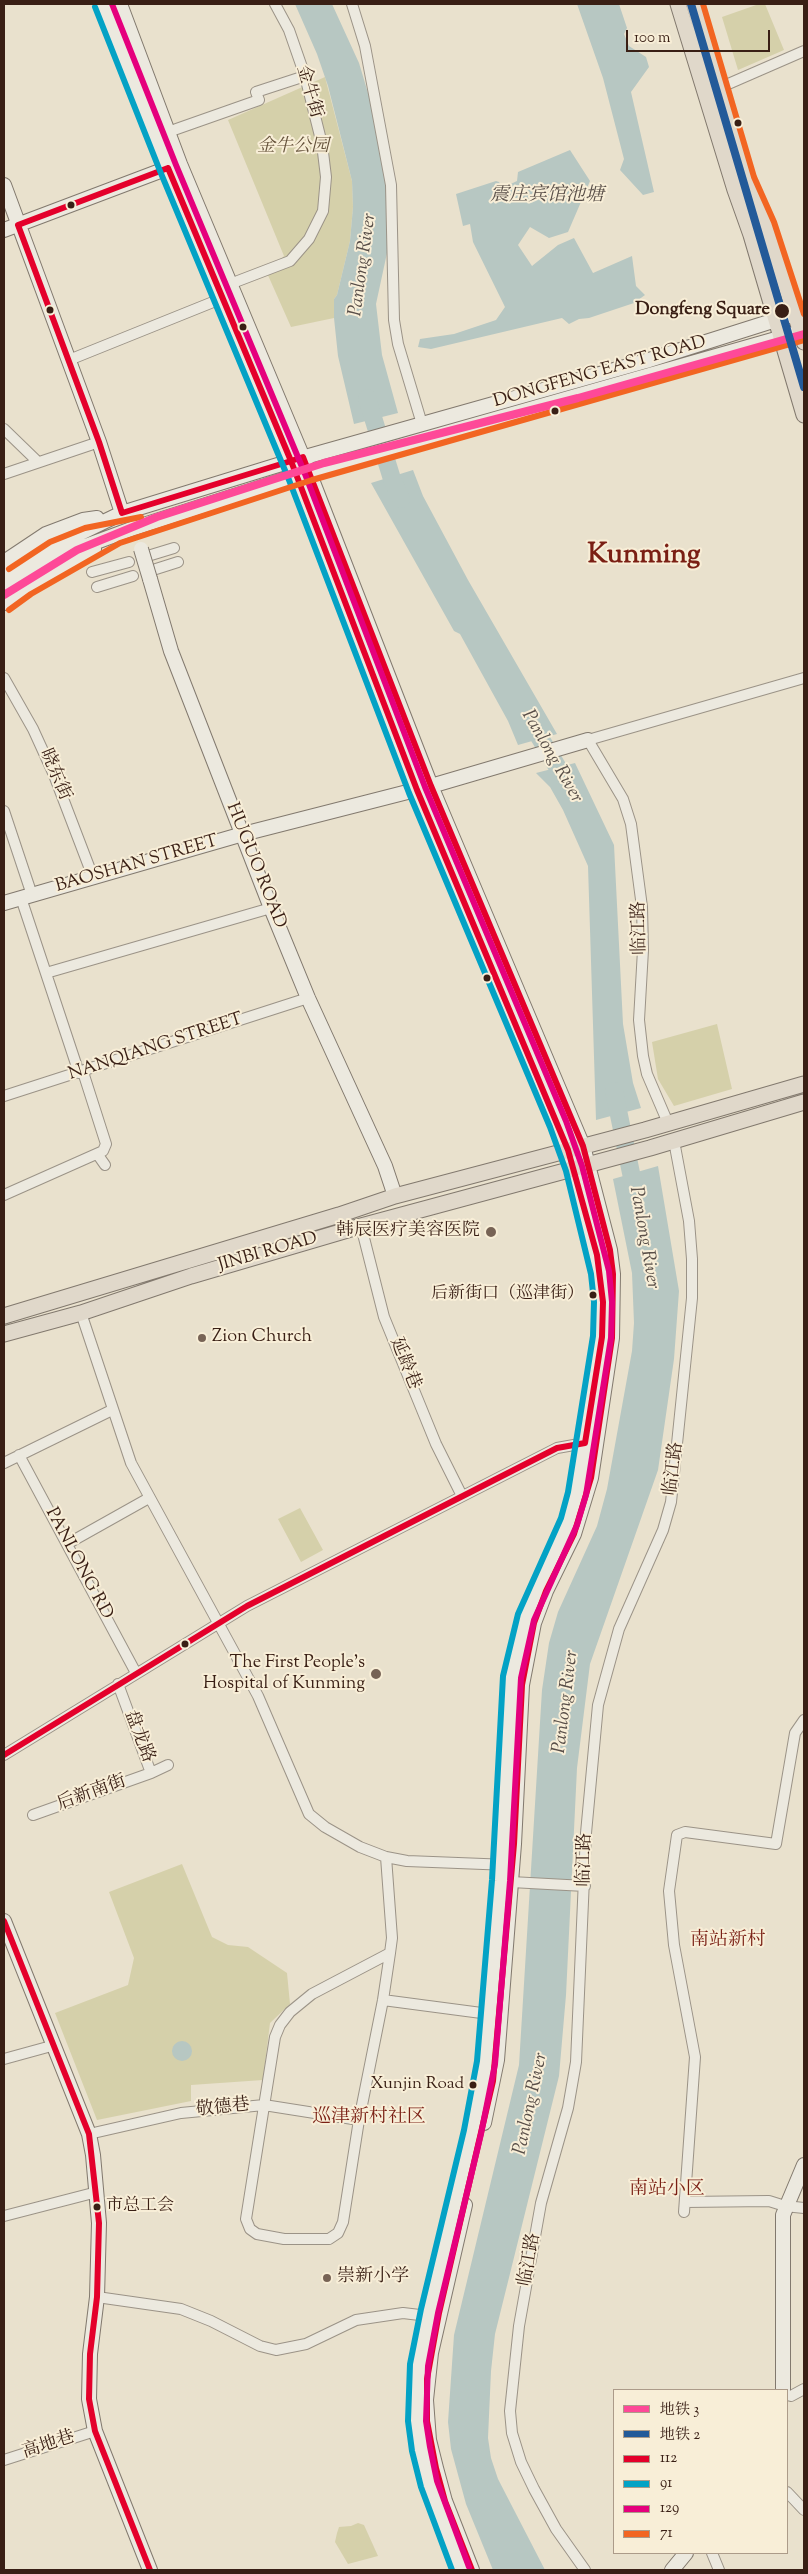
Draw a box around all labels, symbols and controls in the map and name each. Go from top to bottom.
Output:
scale bar [628,20,772,52]
text: 100 m [634,28,670,49]
street label: 金牛街 [290,63,326,121]
unlabelled marker [733,118,743,128]
park label: 金牛公园 [257,137,329,159]
water label: 震庄宾馆池塘 [490,186,604,208]
unlabelled marker [66,200,76,210]
water label: Panlong River [345,212,383,318]
place label: Dongfeng Square [635,300,770,322]
marker: Dongfeng Square [773,302,791,320]
unlabelled marker [45,305,55,315]
unlabelled marker [238,322,248,332]
street label: DONGFENG EAST ROAD [491,332,709,414]
unlabelled marker [550,406,560,416]
district label: Kunming [587,540,701,574]
water label: Panlong River [515,706,587,808]
street label: 晓东街 [34,746,74,804]
street label: HUGUO ROAD [220,800,290,932]
street label: BAOSHAN STREET [53,831,221,899]
street label: 临江路 [630,901,652,955]
unlabelled marker [482,973,492,983]
street label: NANQIANG STREET [66,1010,246,1086]
water label: Panlong River [623,1185,663,1291]
place label: 韩辰医疗美容医院 [336,1221,480,1243]
marker: 韩辰医疗美容医院 [484,1225,498,1239]
street label: JINBI ROAD [216,1229,320,1277]
place label: 后新街口（巡津街） [431,1285,584,1305]
marker: 后新街口（巡津街） [588,1290,598,1300]
place label: Zion Church [212,1327,312,1349]
marker: Zion Church [196,1332,208,1344]
street label: 延龄巷 [384,1335,424,1393]
street label: 临江路 [661,1441,689,1497]
street label: PANLONG RD [39,1504,117,1624]
unlabelled marker [180,1639,190,1649]
water label: Panlong River [549,1649,585,1755]
place label: The First People's Hospital of Kunming [203,1653,365,1696]
marker: The First People's Hospital of Kunming [369,1667,383,1681]
street label: 盘龙路 [118,1708,158,1766]
street label: 后新南街 [54,1772,130,1816]
street label: 临江路 [575,1833,597,1887]
district label: 南站新村 [690,1931,766,1953]
water label: Panlong River [510,2051,554,2157]
place label: Xunjin Road [371,2075,464,2095]
marker: Xunjin Road [468,2080,478,2090]
street label: 敬德巷 [195,2095,251,2123]
district label: 巡津新村社区 [312,2108,426,2130]
district label: 南站小区 [629,2180,705,2202]
place label: 市总工会 [106,2197,174,2217]
marker: 市总工会 [92,2202,102,2212]
street label: 临江路 [516,2232,546,2288]
place label: 崇新小学 [337,2267,409,2289]
marker: 崇新小学 [321,2272,333,2284]
legend [613,2389,788,2554]
text: 地铁 3 [660,2400,699,2421]
text: 地铁 2 [660,2425,700,2446]
street label: 高地巷 [20,2427,78,2465]
text: 112 [660,2448,677,2469]
text: 91 [660,2473,672,2494]
text: 129 [660,2498,679,2519]
text: 71 [660,2523,673,2544]

